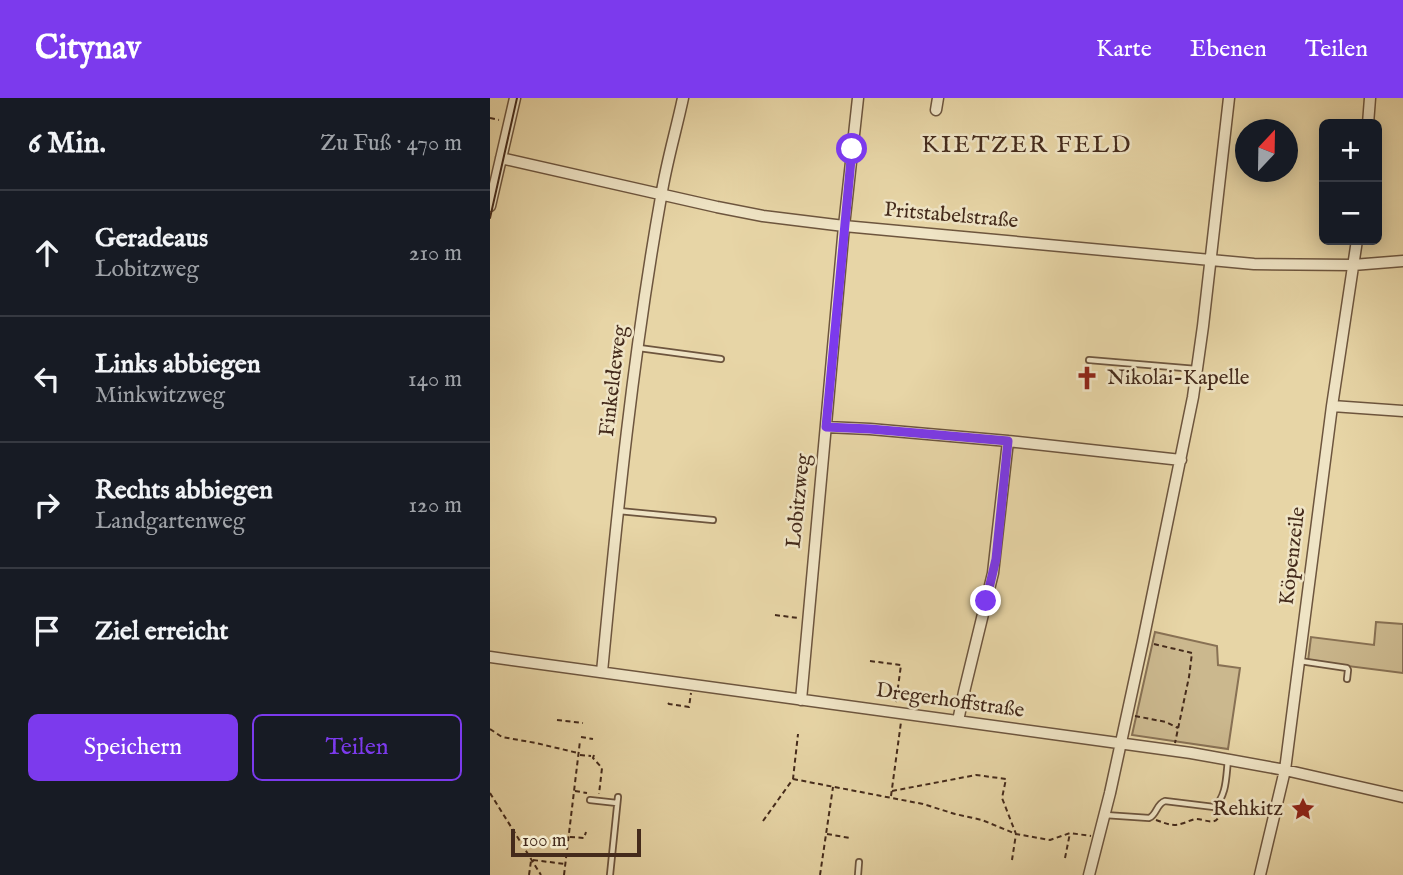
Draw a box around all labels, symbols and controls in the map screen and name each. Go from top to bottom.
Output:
text: Citynav [35,28,141,70]
text: Karte [1096,34,1152,65]
text: Ebenen [1190,34,1267,65]
text: Teilen [1305,34,1368,65]
north arrow [1235,119,1298,182]
map controls [1319,119,1382,245]
button: + [1319,119,1382,182]
text: 6 Min. [28,125,106,163]
text: Zu Fuß · 470 m [320,129,462,158]
district label: KIETZER FELD [922,130,1132,161]
route start [836,133,867,164]
button: − [1319,182,1382,245]
street label: Pritstabelstraße [883,197,1020,235]
text: Geradeaus [95,222,208,255]
icon: ahead [28,234,66,272]
text: 210 m [409,239,462,268]
text: Lobitzweg [95,255,199,284]
street label: Finkeldeweg [594,323,634,438]
text: Links abbiegen [95,348,261,381]
icon: left [28,360,66,398]
church icon: Nikolai-Kapelle [1073,364,1101,392]
text: 140 m [408,365,462,394]
place label: Nikolai-Kapelle [1107,365,1250,392]
text: Minkwitzweg [95,381,225,410]
street label: Lobitzweg [781,452,817,550]
text: Rechts abbiegen [95,474,273,507]
icon: right [28,486,66,524]
text: 120 m [409,491,462,520]
street label: Köpenzeile [1274,505,1312,607]
text: Landgartenweg [95,507,245,536]
route end [970,585,1001,616]
icon: arrive [28,612,66,650]
text: Ziel erreicht [95,615,228,648]
street label: Dregerhoffstraße [874,677,1026,725]
button: Speichern [28,714,238,781]
button: Teilen [252,714,462,781]
place icon: Rehkitz [1289,795,1317,823]
place label: Rehkitz [1213,796,1283,823]
scale bar [511,826,640,858]
text: 100 m [522,829,566,853]

